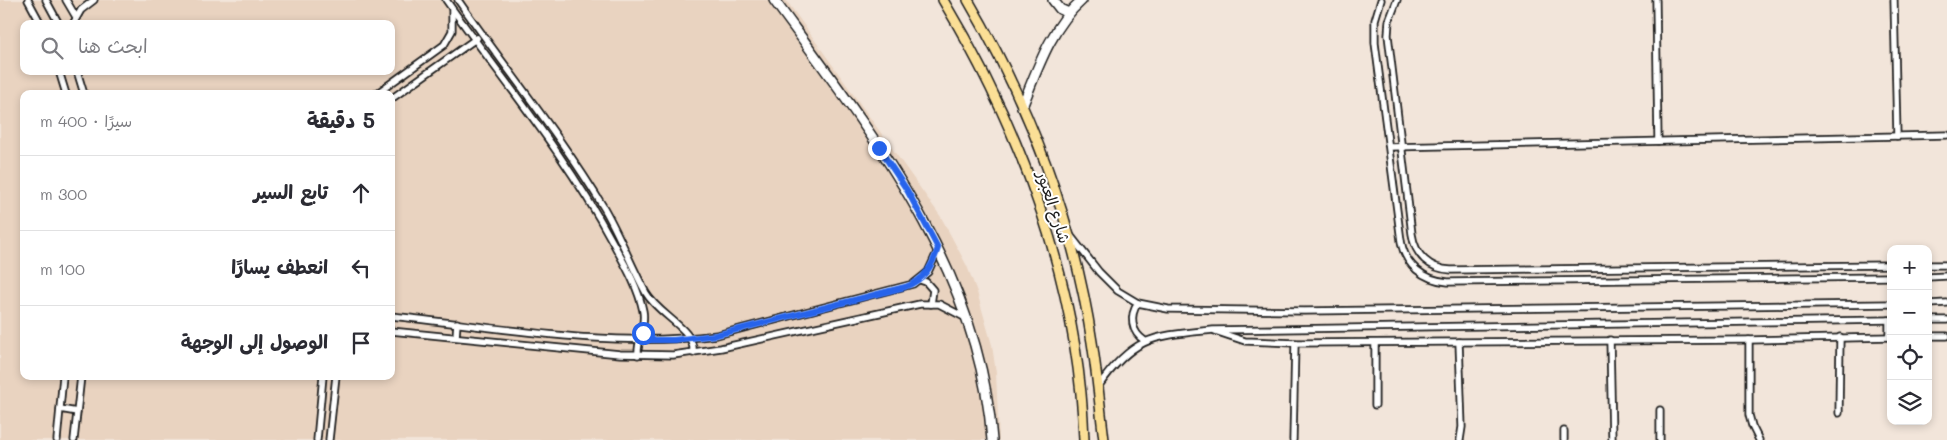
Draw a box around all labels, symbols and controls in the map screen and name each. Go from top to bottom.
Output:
search box [20,20,395,75]
text: ابحث هنا [78,33,148,58]
icon: search [38,34,66,62]
text: 5 دقيقة [307,106,375,133]
text: سيرًا · 400 m [40,110,132,131]
route end [868,137,891,160]
street label: شارع العبور [1030,166,1076,246]
text: تابع السير [253,179,328,204]
icon: ahead [347,179,375,207]
text: 300 m [40,183,87,204]
map controls [1887,245,1932,425]
button: + [1887,245,1932,290]
text: انعطف يسارًا [231,254,328,279]
icon: left [347,254,375,282]
text: 100 m [40,258,85,279]
button: − [1887,290,1932,335]
route start [632,322,655,345]
text: الوصول إلى الوجهة [181,329,328,354]
icon: arrive [347,329,375,357]
button: locate [1887,335,1932,380]
button: layers [1887,380,1932,425]

